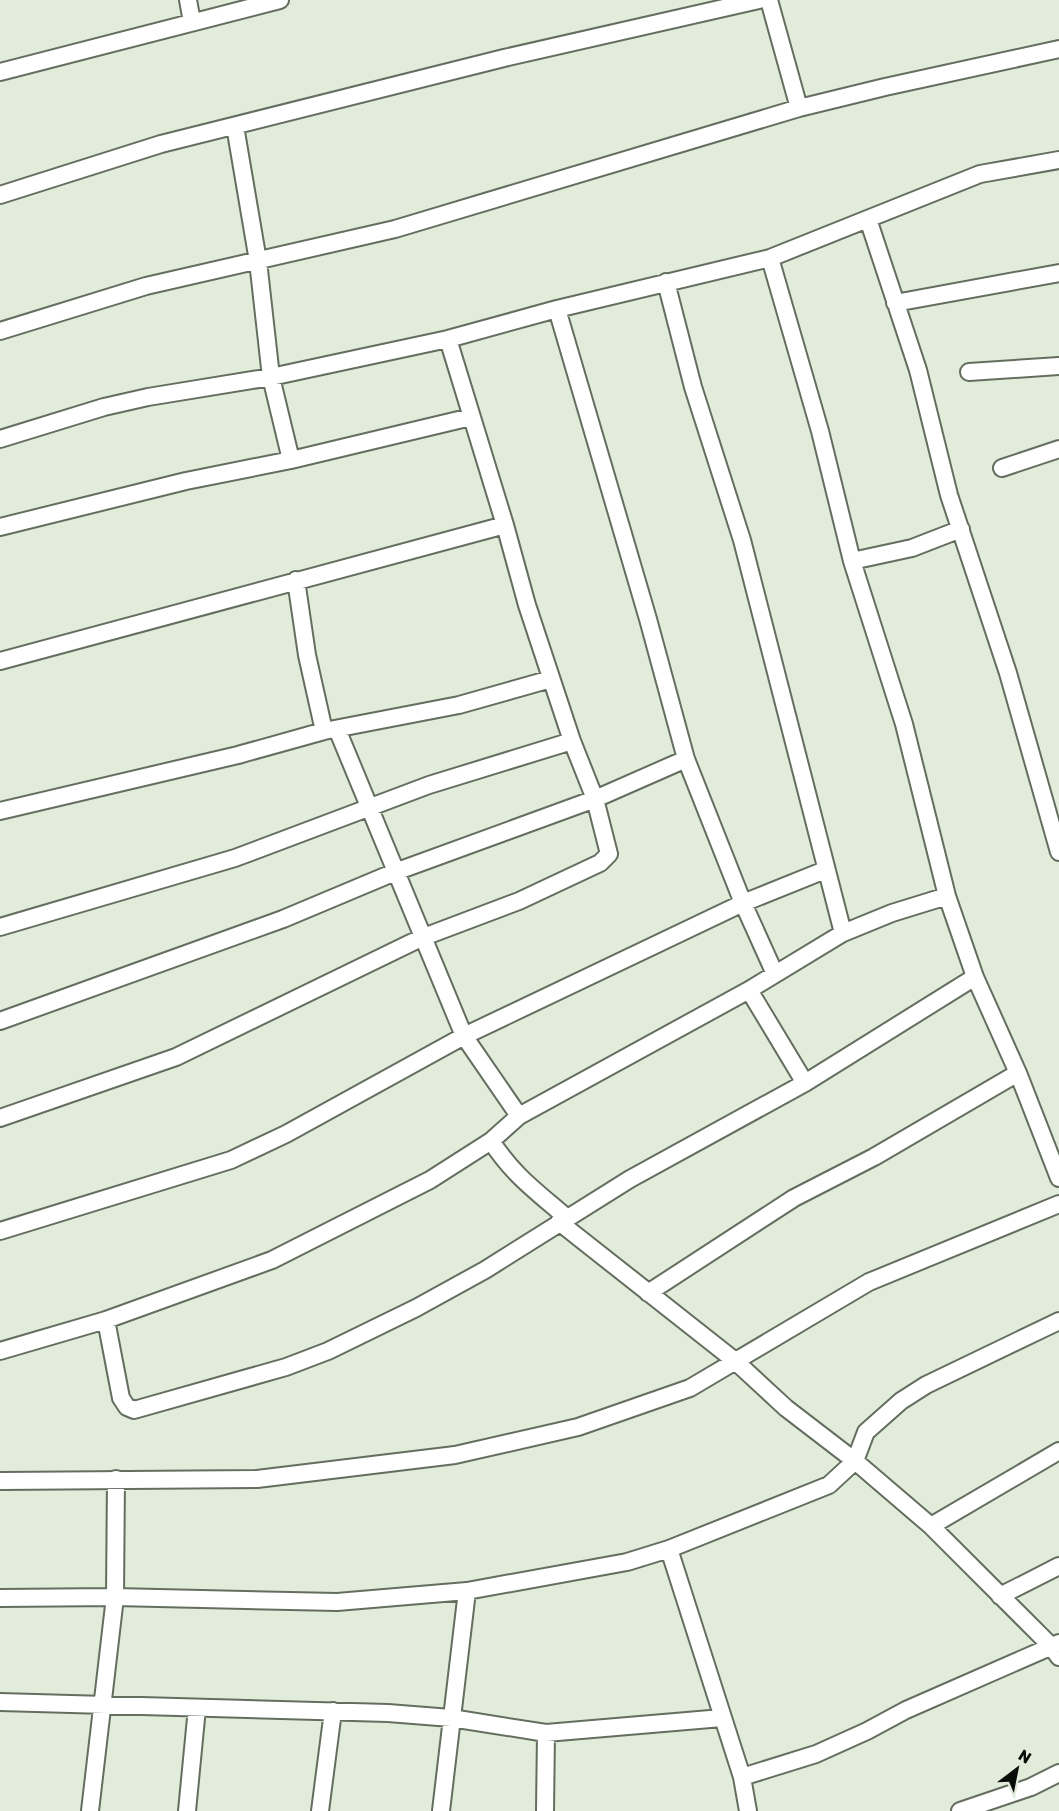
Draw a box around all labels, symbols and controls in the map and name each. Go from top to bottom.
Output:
north arrow [987,1739,1047,1799]
text: N [1015,1746,1035,1768]

